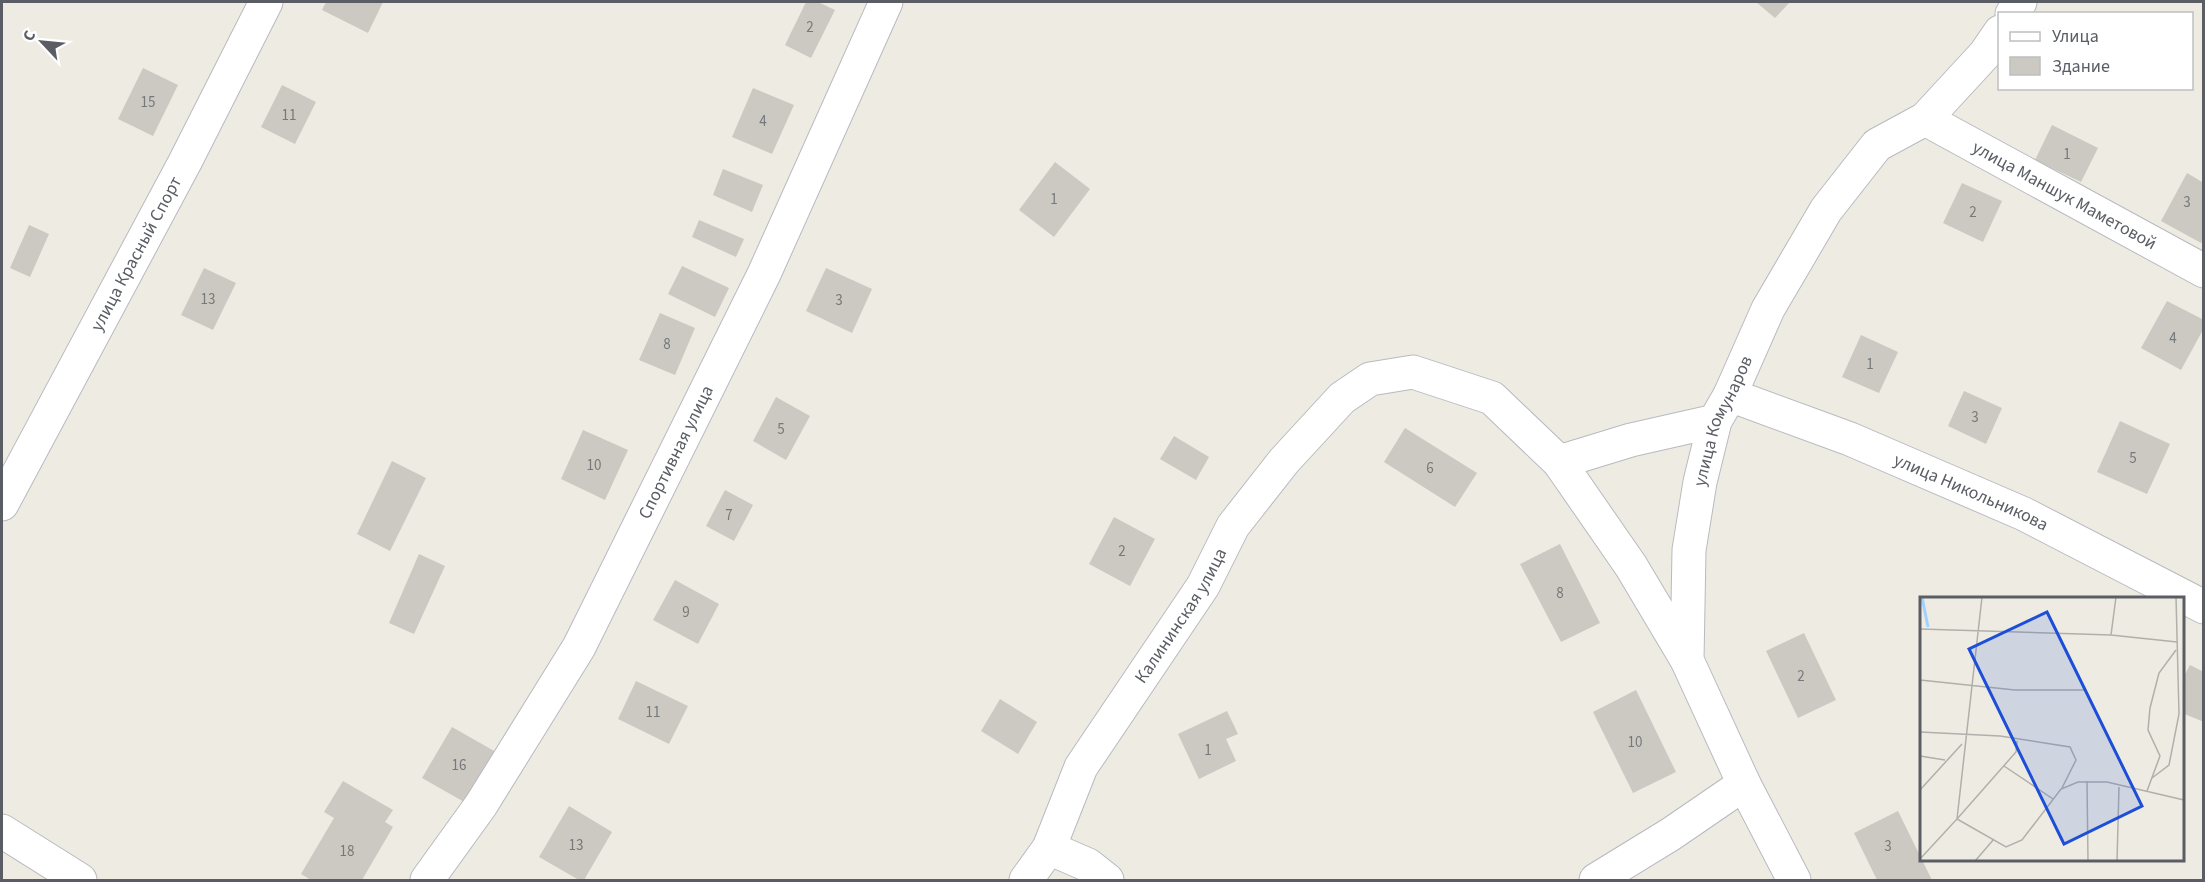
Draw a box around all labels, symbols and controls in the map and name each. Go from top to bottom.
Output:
north arrow [12,12,72,72]
legend [1998,12,2193,90]
house number: 2 [806,17,814,38]
text: Улица [2052,24,2099,49]
text: С [17,27,41,45]
text: Здание [2052,54,2110,79]
house number: 15 [141,92,155,113]
house number: 11 [282,105,296,126]
house number: 4 [759,111,767,132]
street label: улица Маншук Маметовой [1968,135,2161,256]
house number: 1 [2063,144,2071,165]
street label: улица Красный Спорт [85,172,188,336]
house number: 1 [1050,189,1058,210]
house number: 3 [2183,192,2191,213]
house number: 2 [1969,202,1977,223]
house number: 13 [201,289,215,310]
house number: 3 [835,290,843,311]
house number: 4 [2169,328,2177,349]
house number: 8 [663,334,671,355]
street label: улица Комунаров [1687,352,1759,489]
house number: 1 [1866,354,1874,375]
street label: Спортивная улица [632,381,720,523]
house number: 3 [1971,407,1979,428]
house number: 5 [777,419,785,440]
street label: улица Никольникова [1890,447,2053,537]
house number: 5 [2129,448,2137,469]
house number: 10 [587,455,601,476]
house number: 6 [1426,458,1434,479]
house number: 7 [725,505,733,526]
house number: 2 [1118,541,1126,562]
street label: Калининская улица [1129,544,1233,688]
house number: 8 [1556,583,1564,604]
inset map [1920,597,2184,861]
house number: 9 [682,602,690,623]
house number: 2 [1797,666,1805,687]
house number: 11 [646,702,660,723]
house number: 10 [1628,732,1642,753]
house number: 1 [1204,740,1212,761]
house number: 16 [452,755,466,776]
house number: 13 [569,835,583,856]
house number: 3 [1884,836,1892,857]
house number: 18 [340,841,354,862]

